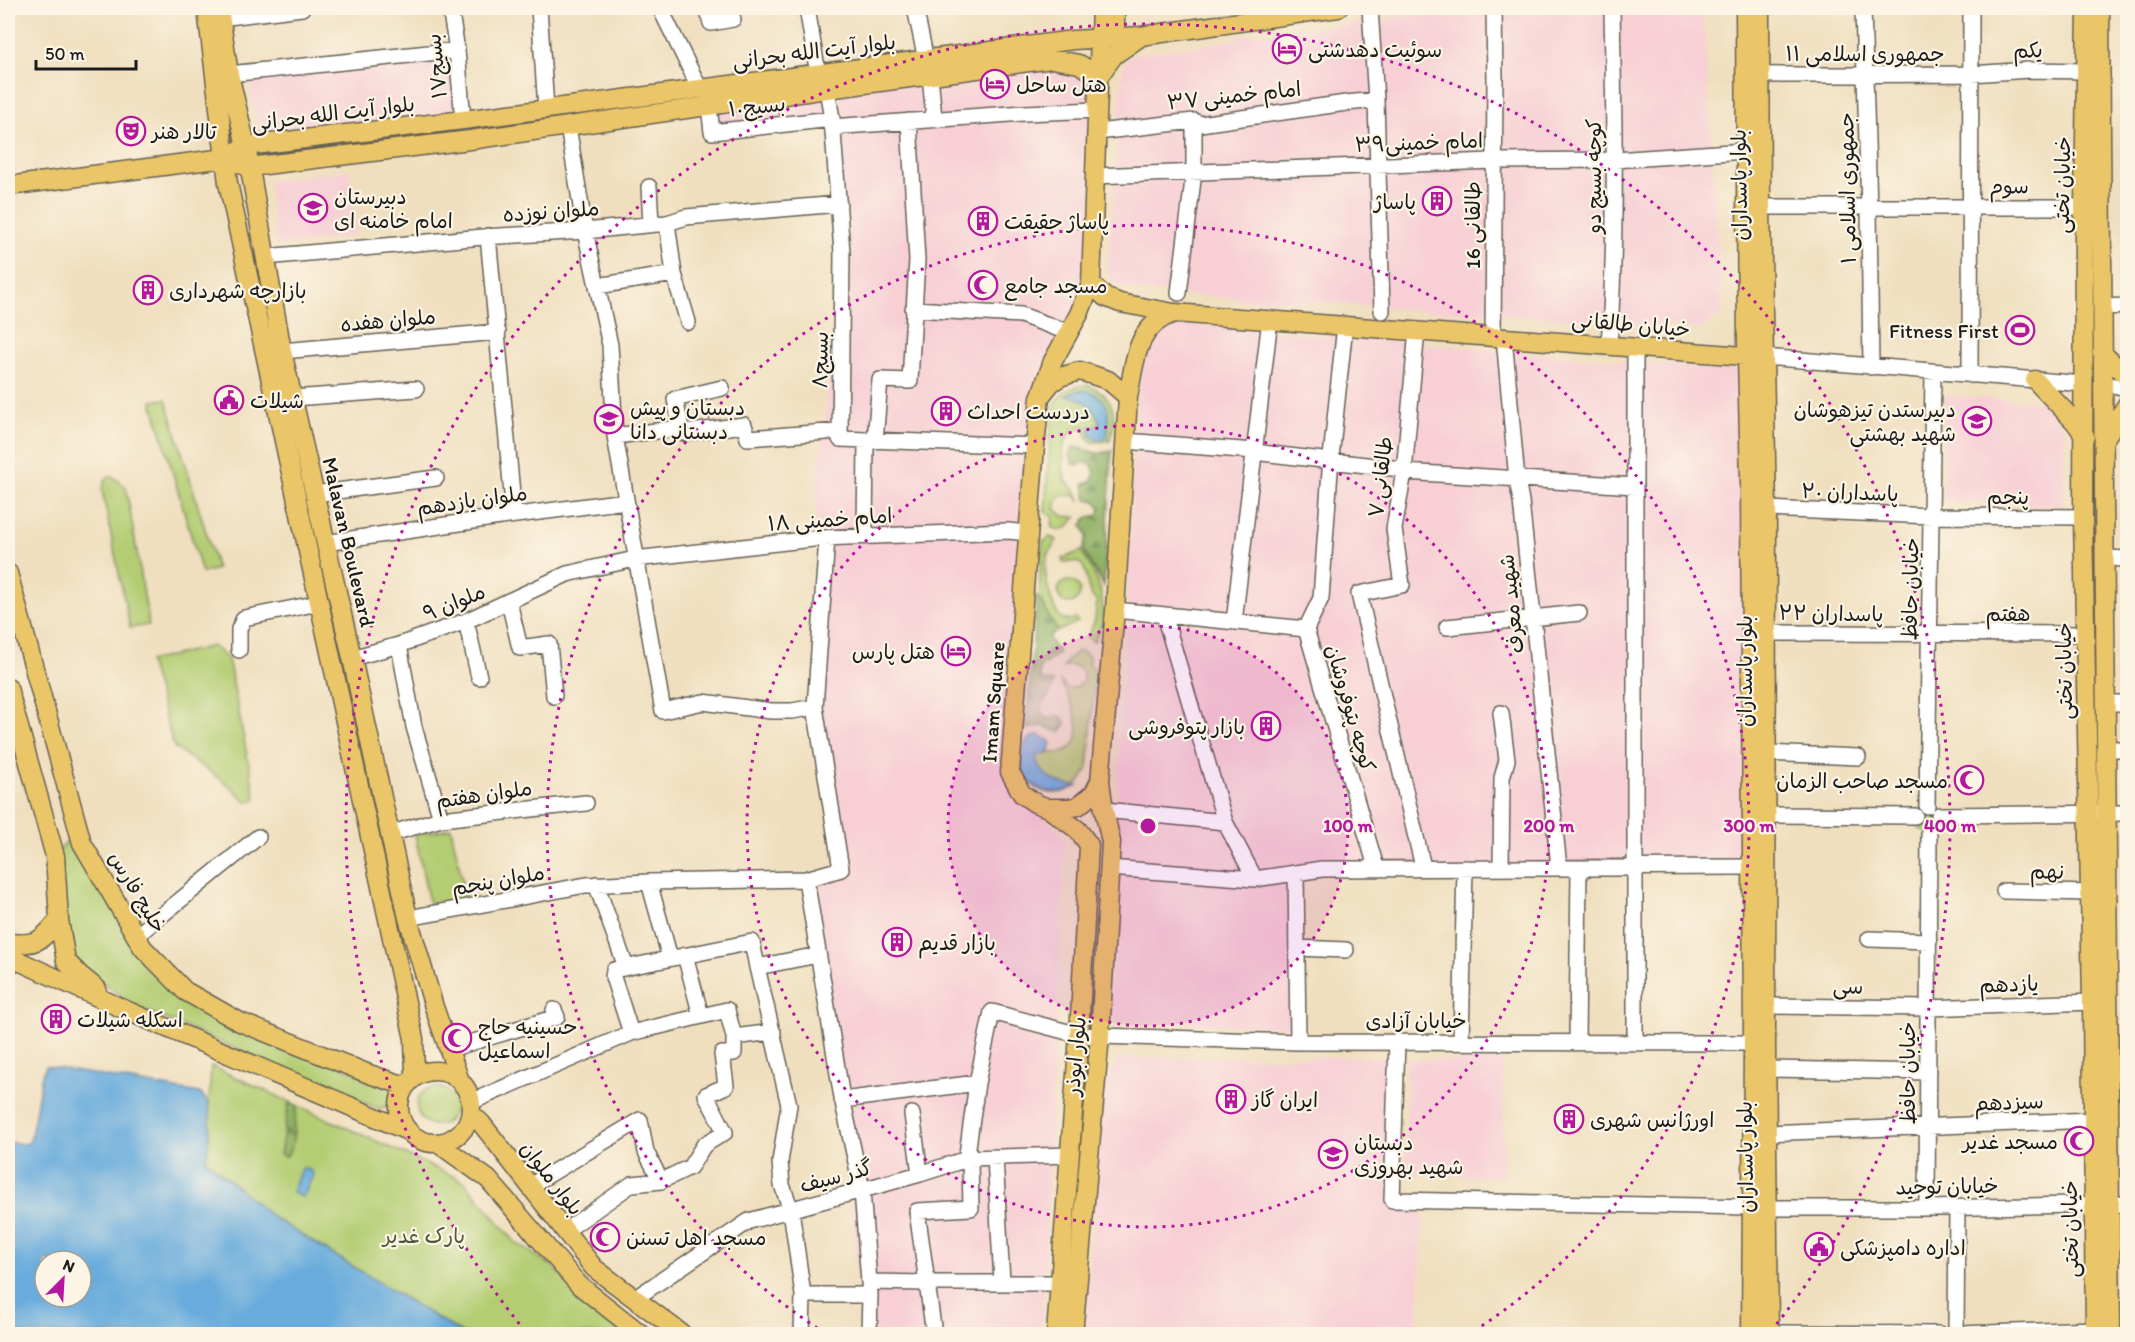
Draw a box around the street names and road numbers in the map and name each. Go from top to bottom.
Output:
street label: بلوار آیت الله بحرانی [731,29,897,75]
street label: بسیج۱۷ [420,32,454,100]
street label: یکم [2013,37,2043,67]
street label: جمهوری اسلامی ۱۱ [1785,41,1945,68]
street label: امام خمینی ۳۷ [1166,76,1303,118]
street label: بلوار آیت الله بحرانی [250,91,416,137]
street label: بسیج۱۰ [727,91,787,123]
street label: جمهوری اسلامی ۱ [1833,112,1863,264]
street label: کوچه بسیج دو [1581,119,1608,235]
street label: امام خمینی۳۹ [1354,127,1484,161]
street label: بلوار پاسداران [1726,129,1753,241]
street label: خیابان تختی [2049,136,2077,234]
street label: سوم [1989,173,2029,203]
street label: طالقانی 16 [1460,181,1487,269]
street label: ملوان نوزده [502,195,600,228]
street label: ملوان هفده [339,303,437,338]
street label: خیابان طالقانی [1570,306,1691,344]
street label: بسیج۸ [807,331,835,389]
street label: طالقانی ۷ [1363,435,1399,519]
street label: Malavan Boulevard [317,455,381,630]
street label: پاسداران ۲۰ [1801,478,1899,507]
street label: ملوان یازدهم [415,480,529,524]
street label: پنجم [1987,484,2029,513]
street label: امام خمینی ۱۸ [767,502,893,540]
street label: خیابان حافظ [1897,537,1924,641]
street label: شهید معرف [1493,553,1529,655]
street label: ملوان ۹ [419,578,489,627]
street label: پاسداران ۲۲ [1778,600,1884,627]
street label: هفتم [1986,601,2030,630]
street label: بلوار پاسداران [1732,615,1758,727]
street label: خیابان تختی [2051,622,2079,720]
street label: Imam Square [976,641,1010,763]
street label: کوچه پتوفروشان [1320,642,1381,775]
street label: ملوان هفتم [434,775,534,817]
street label: خلیج فارس [102,847,172,939]
street label: نهم [2030,858,2064,888]
street label: ملوان پنجم [449,860,547,904]
street label: یازدهم [1979,970,2039,1002]
street label: سی [1832,973,1864,1001]
street label: خیابان آزادی [1365,1008,1467,1034]
street label: بلوار ابوذر [1059,1015,1092,1099]
street label: خیابان حافظ [1895,1022,1921,1124]
street label: سیزدهم [1974,1088,2044,1120]
street label: بلوار پاسداران [1732,1101,1759,1213]
street label: بلوار ملوان [514,1136,589,1221]
street label: گذر سیف [797,1154,875,1198]
street label: خیابان توحید [1895,1173,1999,1200]
street label: خیابان تختی [2057,1180,2085,1278]

